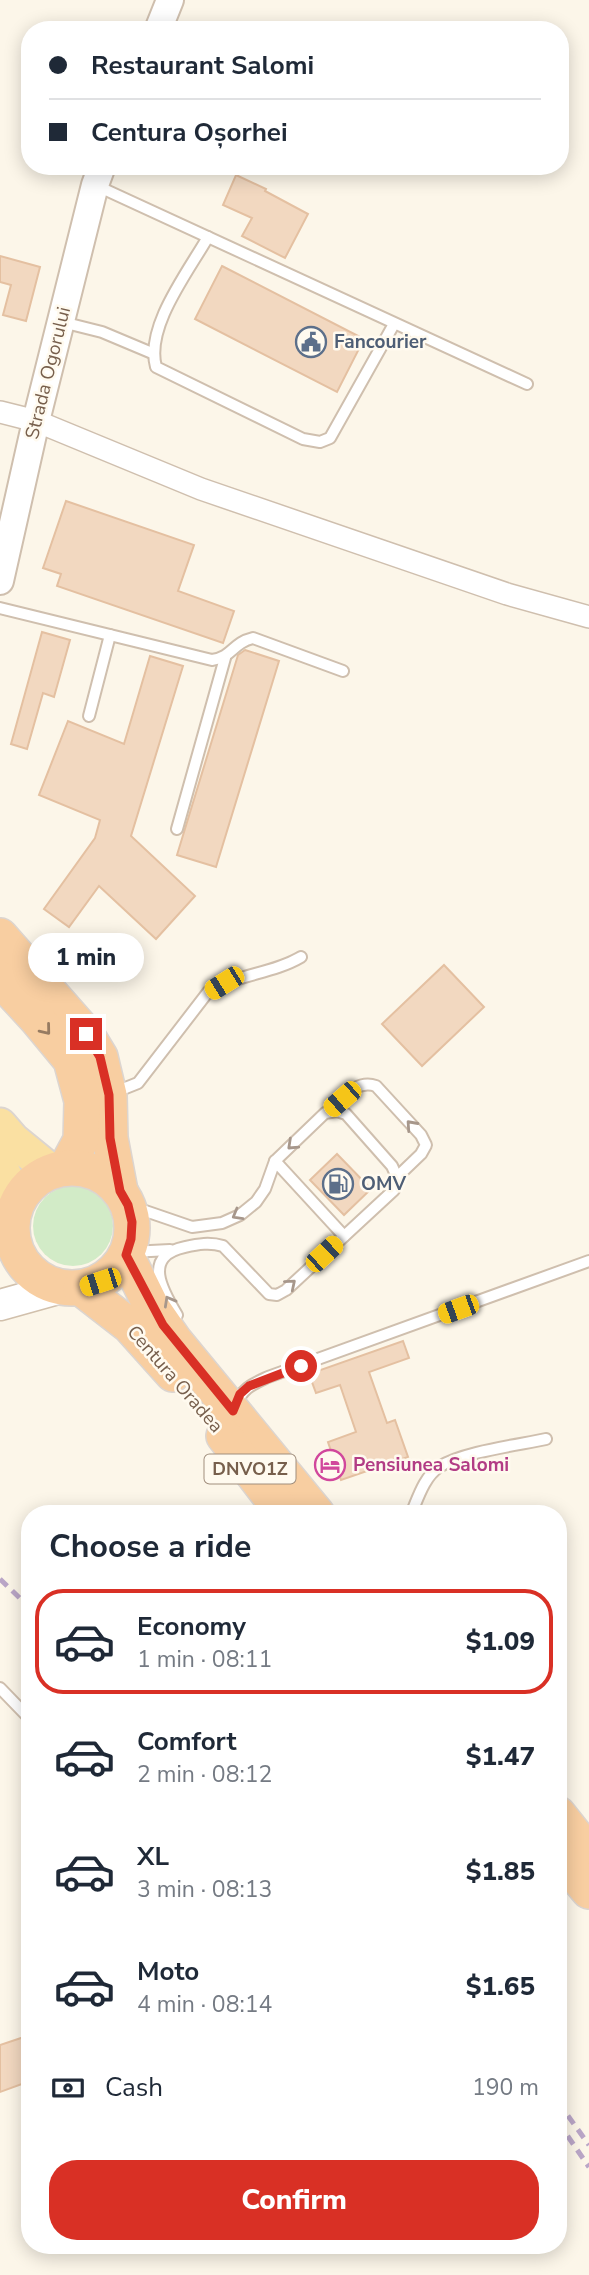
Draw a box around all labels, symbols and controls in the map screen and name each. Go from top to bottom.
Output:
text: Restaurant Salomi [91,48,314,83]
text: Centura Oșorhei [91,115,288,150]
street label: Strada Ogorului [19,304,77,442]
public building icon: Fancourier [294,325,328,359]
place label: Fancourier [334,329,427,355]
callout: 1 min [28,932,144,982]
text: 1 min [56,942,116,973]
car [201,963,248,1003]
route end [70,1018,102,1050]
one-way arrow [37,1022,50,1034]
car [320,1077,365,1121]
one-way arrow [407,1120,419,1133]
one-way arrow [287,1136,300,1149]
fuel station icon: OMV [321,1167,355,1201]
place label: OMV [361,1171,406,1197]
one-way arrow [232,1206,245,1219]
car [302,1232,347,1276]
car [77,1266,124,1298]
one-way arrow [283,1280,296,1292]
car [435,1292,482,1326]
one-way arrow [164,1296,177,1308]
street label: Centura Oradea [121,1320,229,1438]
route start [285,1350,317,1382]
hotel icon: Pensiunea Salomi [313,1448,347,1482]
place label: Pensiunea Salomi [353,1452,509,1478]
road number: DNVO1Z [204,1454,296,1484]
text: Choose a ride [49,1525,251,1568]
text: Economy [137,1609,246,1644]
icon: car [53,1610,116,1673]
text: $1.09 [466,1624,535,1659]
text: 1 min · 08:11 [137,1644,272,1675]
text: Comfort [137,1724,237,1759]
icon: car [53,1725,116,1788]
text: $1.47 [466,1739,535,1774]
text: 2 min · 08:12 [137,1759,272,1790]
text: XL [137,1839,169,1874]
icon: car [53,1840,116,1903]
text: $1.85 [466,1854,535,1889]
text: 3 min · 08:13 [137,1874,272,1905]
text: Moto [137,1954,199,1989]
icon: car [53,1955,116,2018]
text: $1.65 [466,1969,535,2004]
text: 4 min · 08:14 [137,1989,272,2020]
icon: cash [49,2069,87,2107]
text: Cash [105,2070,163,2105]
text: 190 m [472,2072,539,2103]
button: Confirm [49,2160,539,2240]

